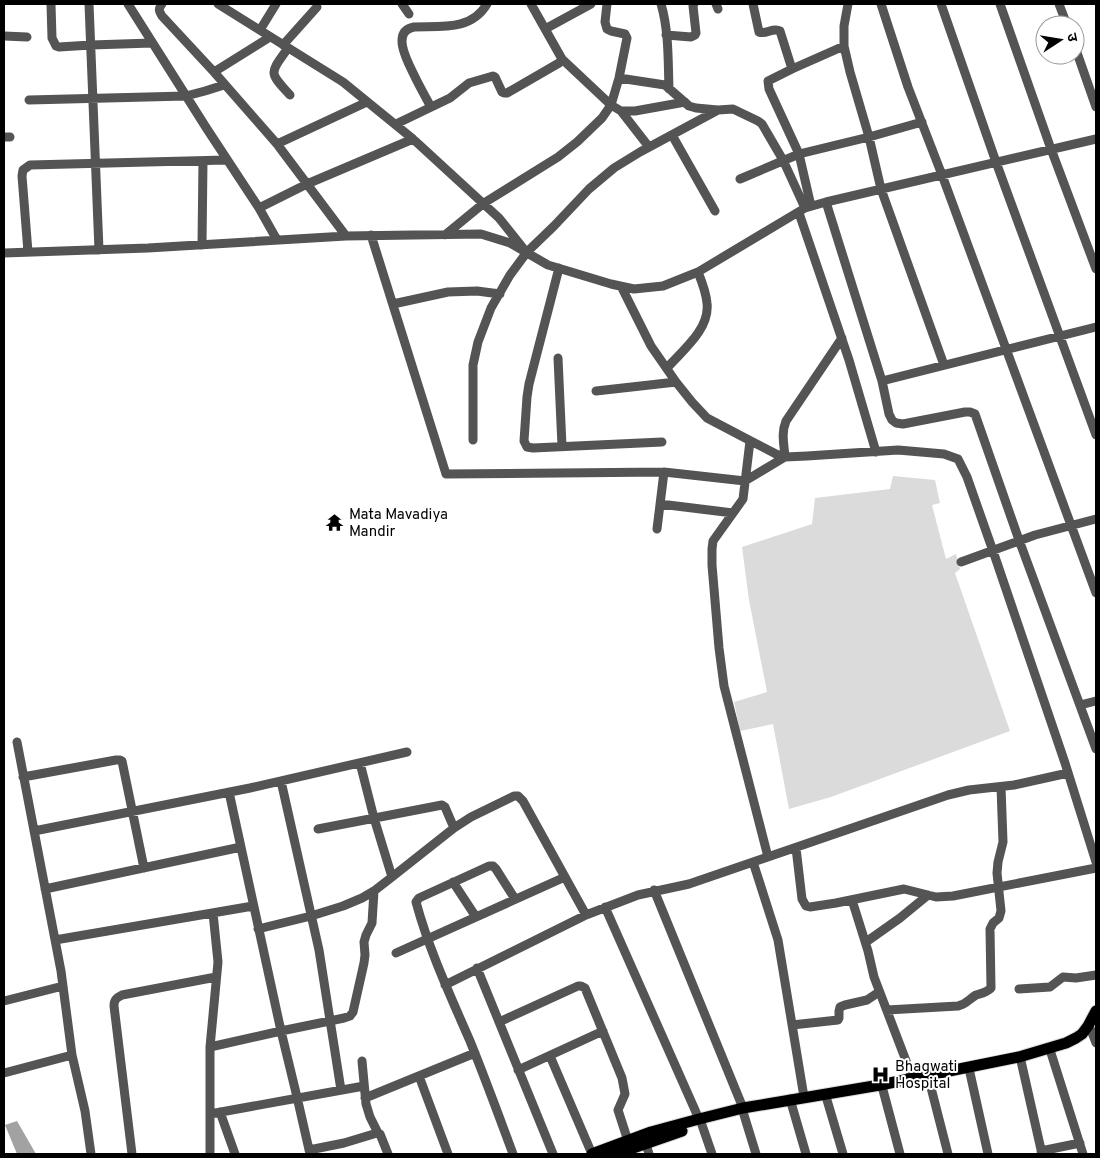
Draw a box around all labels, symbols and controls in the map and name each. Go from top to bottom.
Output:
north arrow [1035,15,1085,65]
text: उ [1062,32,1081,44]
place label: Mata Mavadiya Mandir [349,506,448,542]
temple icon: Mata Mavadiya Mandir [325,513,345,533]
place label: Bhagwati Hospital [895,1058,957,1094]
hospital icon: Bhagwati Hospital [871,1065,891,1085]

